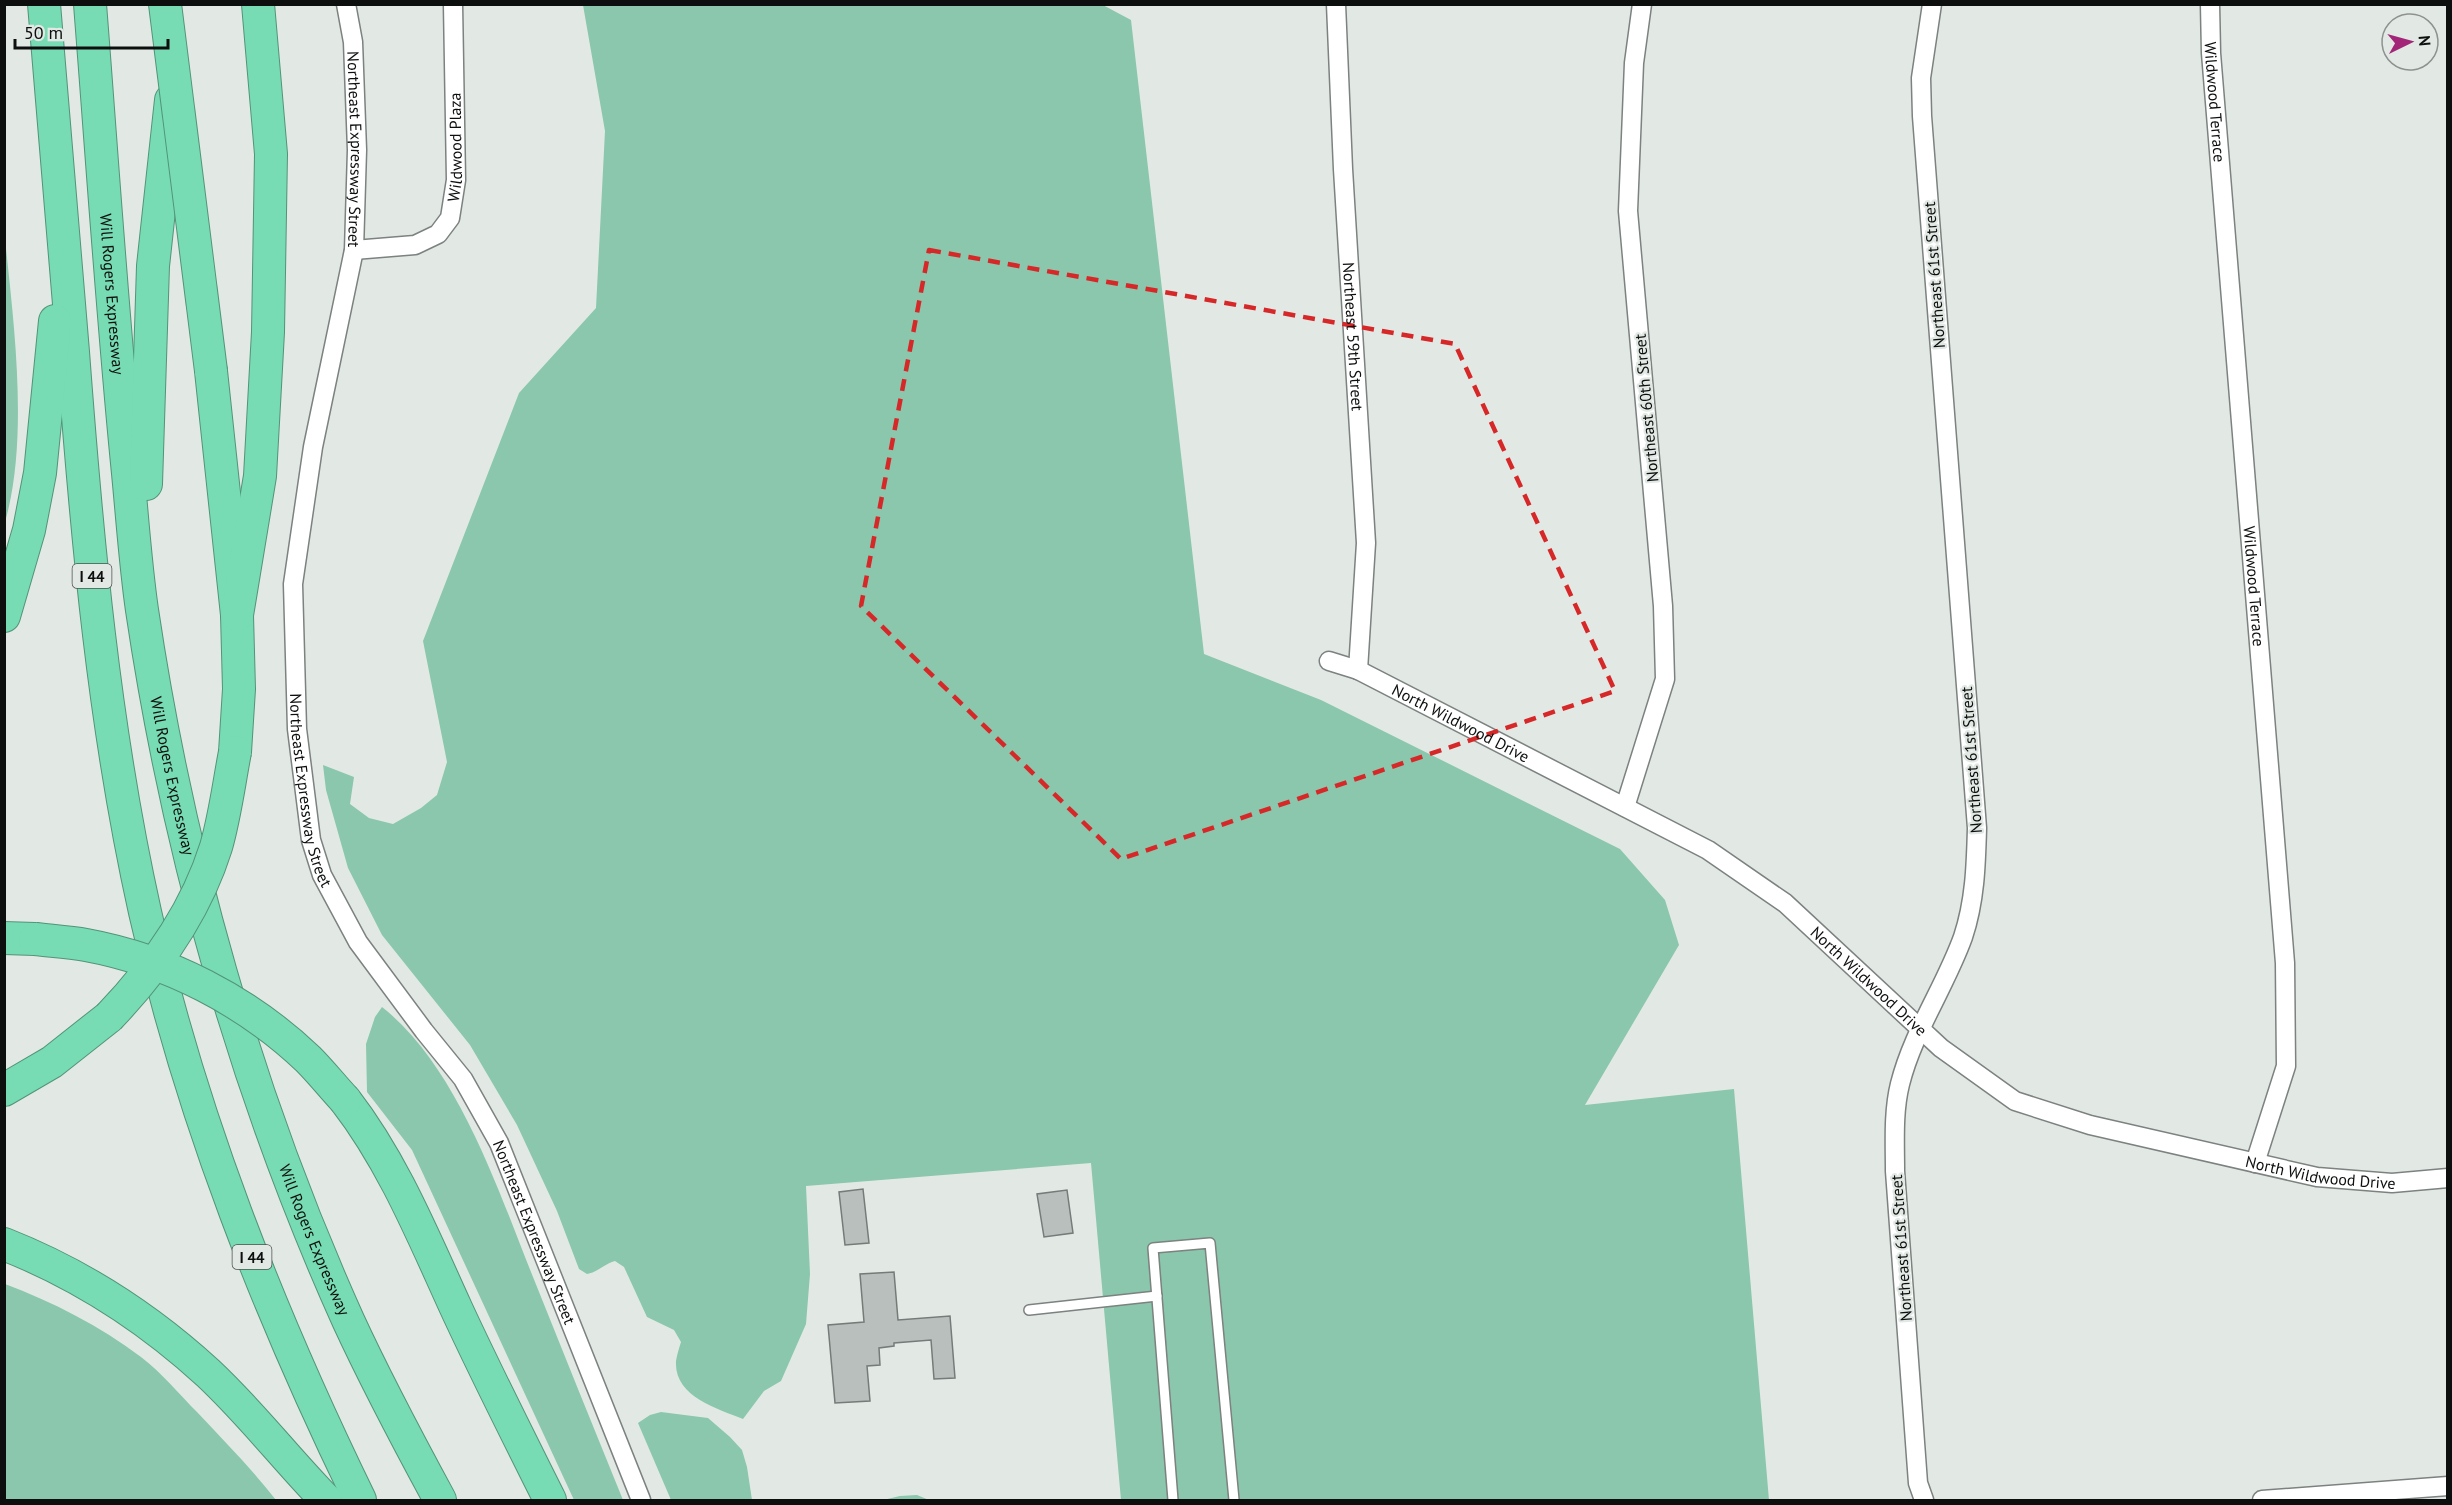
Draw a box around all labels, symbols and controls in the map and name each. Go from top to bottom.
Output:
scale bar [15,12,168,50]
north arrow [2380,12,2440,72]
text: 50 m [24,21,63,44]
text: N [2415,35,2435,47]
street label: Wildwood Terrace [2201,41,2230,163]
street label: Northeast Expressway Street [343,51,367,248]
street label: Wildwood Plaza [443,92,466,203]
street label: Northeast 61st Street [1919,201,1949,349]
street label: Will Rogers Expressway [96,213,129,376]
street label: Northeast 59th Street [1339,262,1368,412]
street label: Northeast 60th Street [1630,333,1662,483]
street label: Wildwood Terrace [2239,525,2269,647]
road number: I 44 [72,564,112,588]
street label: North Wildwood Drive [1389,679,1533,767]
street label: Northeast 61st Street [1956,686,1986,834]
street label: Northeast Expressway Street [286,693,337,891]
street label: Will Rogers Expressway [146,695,199,858]
street label: North Wildwood Drive [1807,922,1931,1040]
street label: Northeast Expressway Street [489,1137,580,1327]
street label: North Wildwood Drive [2244,1151,2396,1193]
street label: Will Rogers Expressway [275,1161,355,1319]
street label: Northeast 61st Street [1886,1174,1916,1322]
road number: I 44 [232,1245,272,1269]

